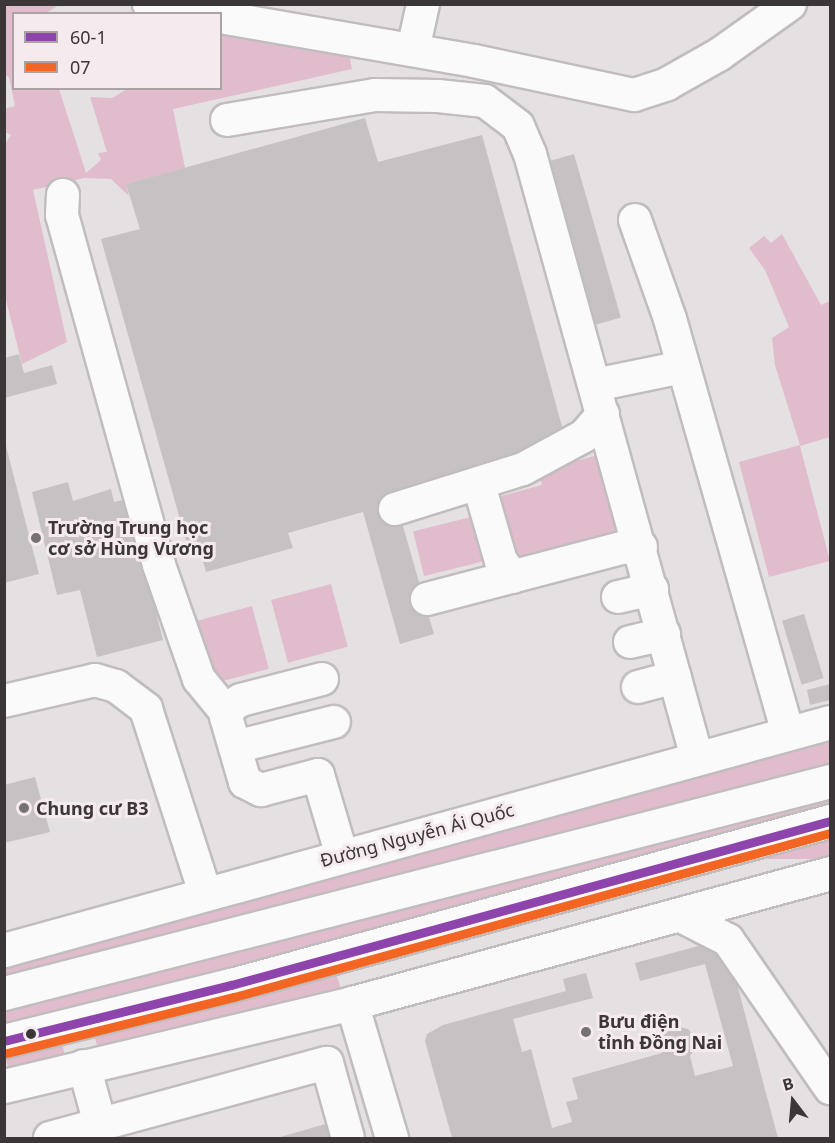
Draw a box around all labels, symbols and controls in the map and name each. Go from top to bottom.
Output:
legend [12,12,222,90]
text: 60-1 [70,25,107,49]
text: 07 [70,55,91,79]
place label: Trường Trung học cơ sở Hùng Vương [48,517,214,560]
marker: Trường Trung học cơ sở Hùng Vương [29,531,43,545]
place label: Chung cư B3 [36,797,149,819]
street label: Đường Nguyễn Ái Quốc [318,799,516,871]
marker: Chung cư B3 [17,801,31,815]
place label: Bưu điện tỉnh Đồng Nai [598,1011,722,1054]
marker: Bưu điện tỉnh Đồng Nai [579,1025,593,1039]
unlabelled marker [25,1028,37,1040]
north arrow [763,1071,823,1131]
text: B [780,1072,796,1096]

